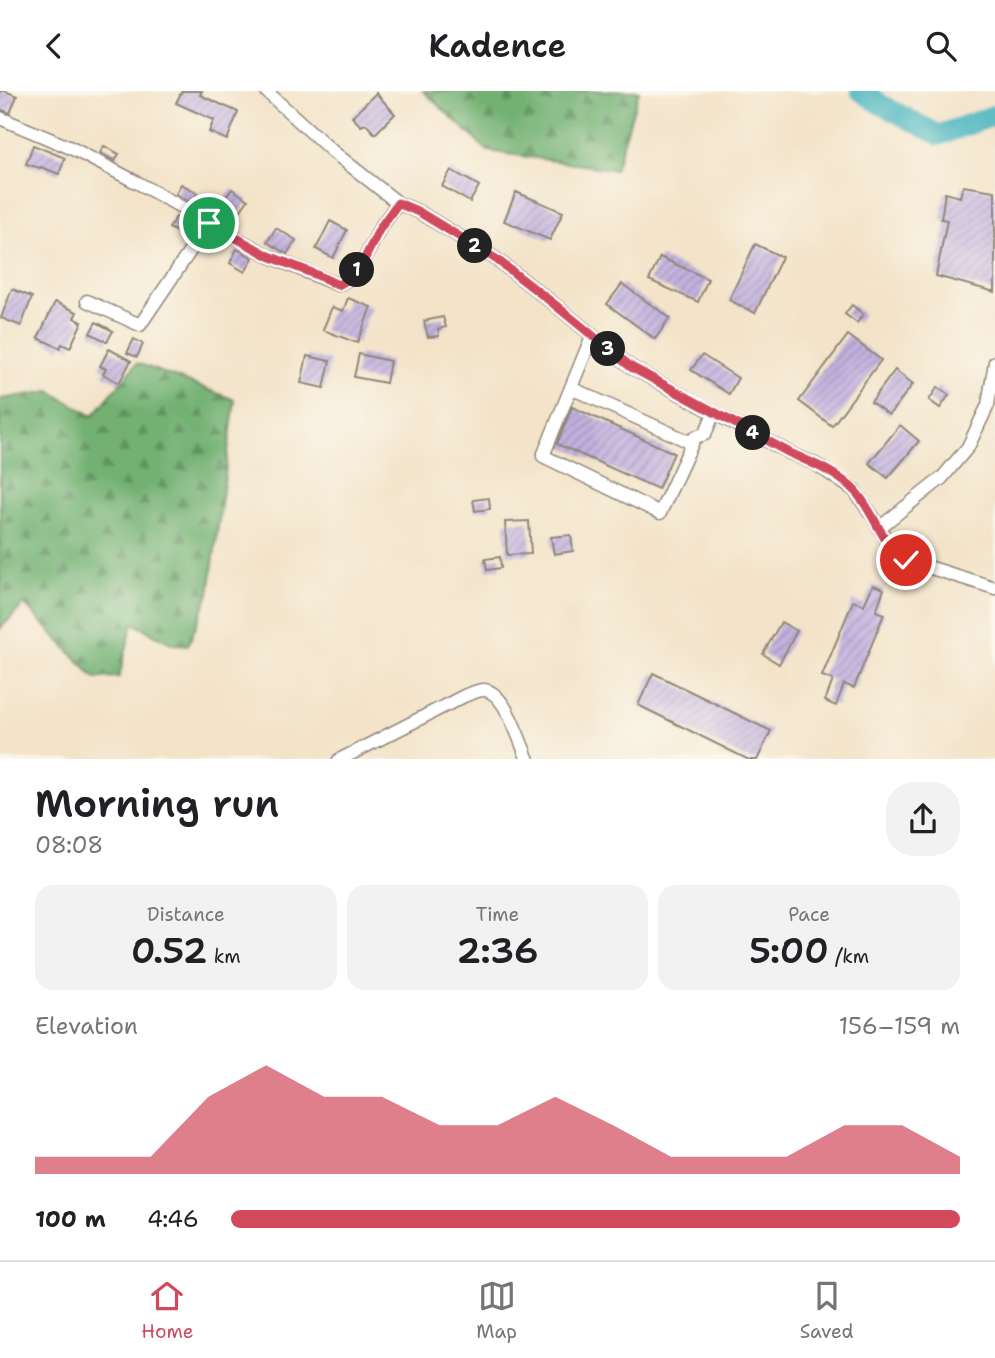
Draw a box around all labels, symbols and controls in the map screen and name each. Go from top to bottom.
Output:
text: Kadence [429,24,566,67]
icon: back [35,27,73,65]
icon: search [922,27,960,65]
pin [179,193,239,253]
icon: arrive [190,204,228,242]
pin: 2 [458,229,492,263]
text: 2 [468,233,481,258]
pin: 1 [340,253,374,287]
text: 1 [352,257,361,282]
pin: 3 [590,331,626,367]
text: 3 [601,336,614,361]
pin: 4 [736,415,770,451]
text: 4 [746,420,759,445]
pin [876,530,936,590]
icon: check [887,541,925,579]
text: Morning run [35,778,279,829]
button: share [886,782,960,856]
text: 08:08 [35,830,103,860]
text: Distance [147,902,225,927]
text: Time [476,902,519,927]
text: Pace [788,902,830,927]
text: 0.52 [131,927,207,974]
text: 2:36 [456,927,539,974]
text: 5:00 [749,927,829,974]
text: km [207,944,241,969]
text: /km [829,944,869,969]
text: Elevation [35,1011,138,1041]
text: 156–159 m [839,1011,960,1041]
text: 100 m [35,1204,106,1234]
text: 4:46 [147,1204,199,1234]
tab: Home [141,1277,194,1344]
tab: Map [476,1277,517,1344]
tab: Saved [800,1277,854,1344]

